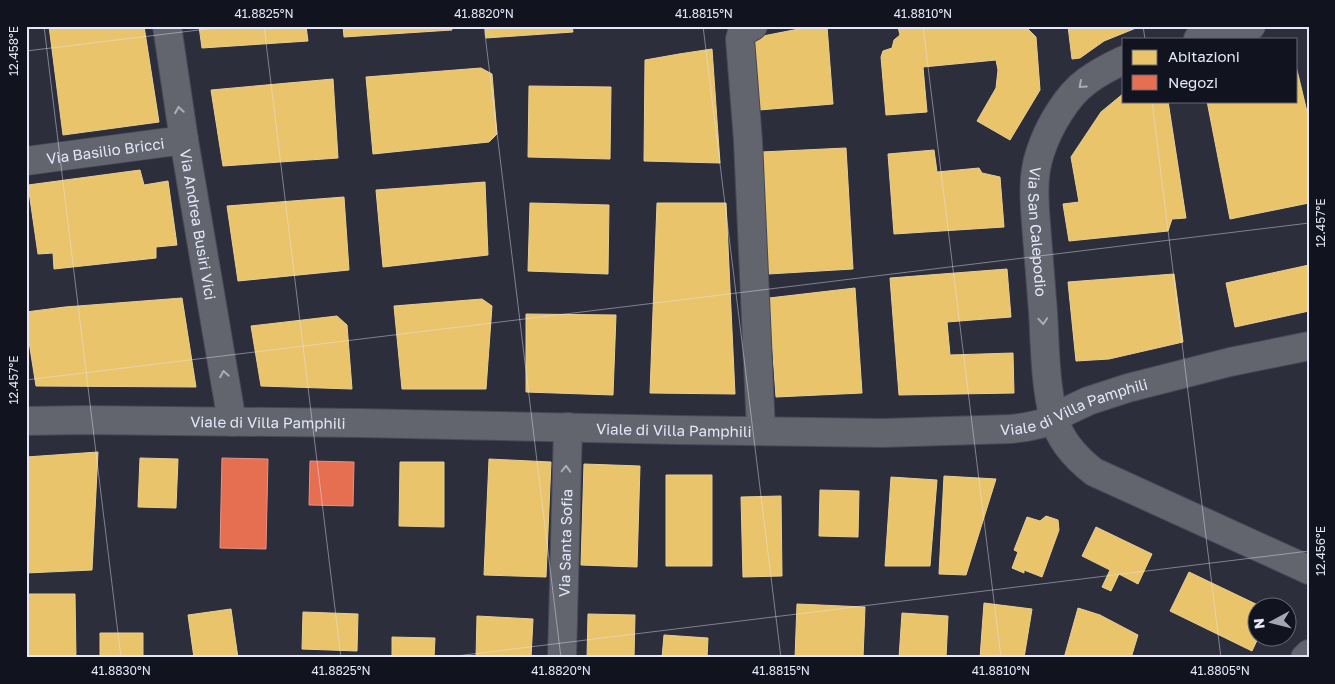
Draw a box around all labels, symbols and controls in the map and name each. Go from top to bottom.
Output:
text: 41.8825°N [234,6,294,21]
text: 41.8820°N [454,6,514,21]
text: 41.8815°N [675,6,733,21]
text: 41.8810°N [894,6,952,21]
text: 12.458°E [6,26,21,76]
legend [1122,38,1298,102]
text: Abitazioni [1168,47,1240,65]
text: Negozi [1168,73,1218,91]
one-way arrow [1079,79,1088,88]
one-way arrow [175,106,185,114]
street label: Via Basilio Bricci [45,134,165,167]
street label: Via Andrea Busiri Vici [177,148,220,301]
street label: Via San Calepodio [1025,165,1051,297]
text: 12.457°E [1313,198,1328,248]
one-way arrow [1038,317,1049,325]
text: 12.457°E [6,355,21,405]
one-way arrow [219,369,229,378]
street label: Viale di Villa Pamphili [1000,374,1149,438]
street label: Viale di Villa Pamphili [190,412,346,432]
street label: Viale di Villa Pamphili [596,419,752,440]
one-way arrow [561,465,572,473]
street label: Via Santa Sofia [555,489,575,597]
text: 12.456°E [1313,526,1328,576]
north arrow [1248,596,1298,646]
text: N [1250,617,1268,630]
text: 41.8830°N [91,663,151,678]
text: 41.8825°N [311,663,371,678]
text: 41.8820°N [531,663,591,678]
text: 41.8815°N [752,663,810,678]
text: 41.8810°N [972,663,1030,678]
text: 41.8805°N [1190,663,1250,678]

